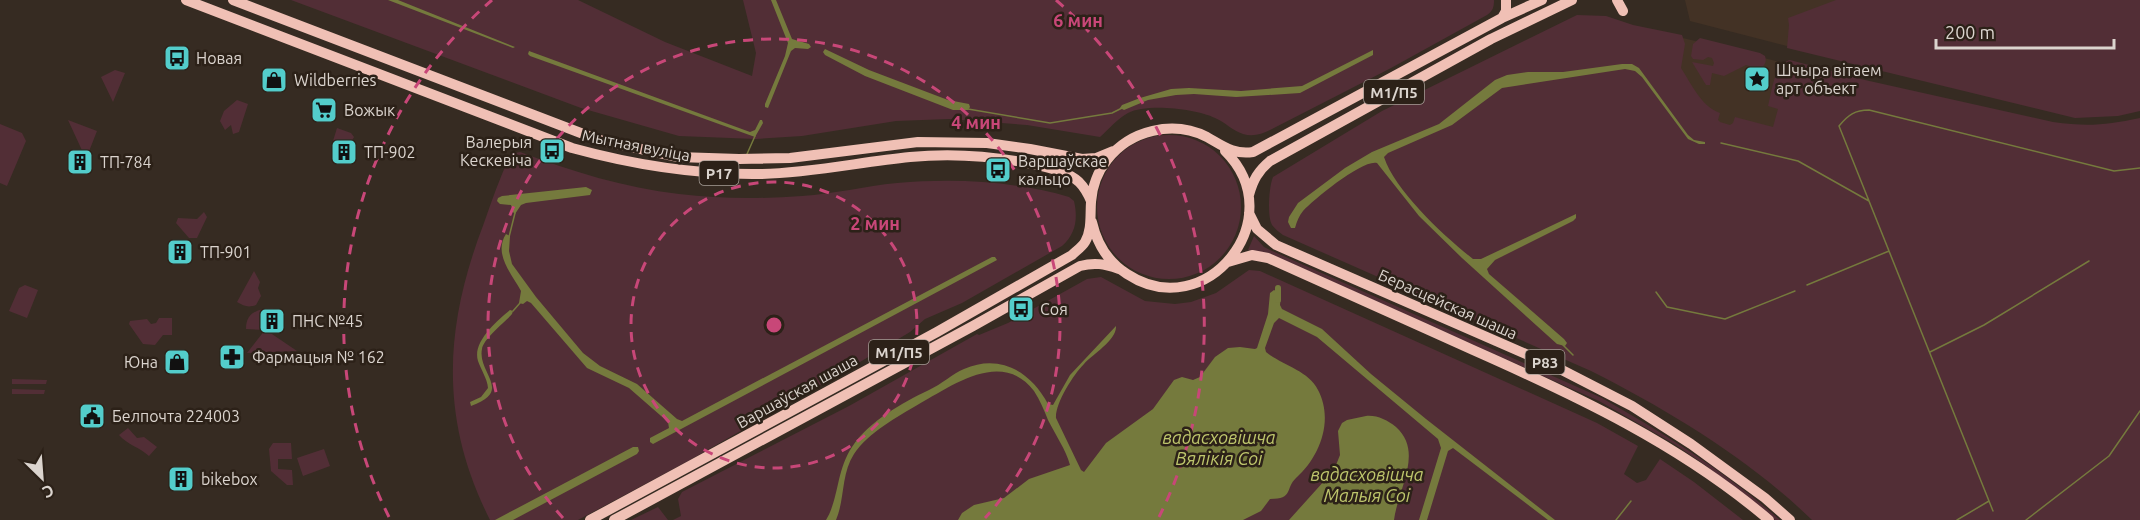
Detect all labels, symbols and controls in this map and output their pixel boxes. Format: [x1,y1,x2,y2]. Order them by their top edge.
text: 6 мин [1053,10,1103,30]
scale bar [1936,12,2114,50]
text: 200 m [1945,22,1995,42]
bus stop icon: Новая [162,43,192,73]
place label: Новая [196,49,242,67]
place label: Шчыра вiтаем арт объект [1776,61,1882,97]
place icon: Шчыра вiтаем арт объект [1742,64,1772,94]
shop icon: Wildberries [259,65,289,95]
place label: Wildberries [294,71,377,89]
road number: М1/П5 [1364,80,1424,104]
supermarket icon: Вожык [309,95,339,125]
place label: Вожык [344,101,395,119]
text: 4 мин [951,112,1001,132]
street label: Мытная вуліца [580,126,692,164]
place label: Валерыя Кескевіча [460,133,532,169]
bus stop icon: Валерыя Кескевіча [537,136,567,166]
building icon: ТП-902 [329,137,359,167]
place label: ТП-902 [364,143,416,161]
building icon: ТП-784 [65,147,95,177]
place label: Варшаўскае кальцо [1018,152,1107,188]
place label: ТП-784 [100,153,152,171]
bus stop icon: Варшаўскае кальцо [983,155,1013,185]
road number: Р17 [700,161,738,185]
text: 2 мин [850,213,900,233]
building icon: ТП-901 [165,237,195,267]
place label: ТП-901 [200,243,252,261]
street label: Берасцейская шаша [1376,265,1520,343]
bus stop icon: Соя [1006,294,1036,324]
place label: Соя [1040,300,1068,318]
building icon: ПНС №45 [257,306,287,336]
place label: ПНС №45 [292,312,363,330]
centre of rings [764,315,784,335]
road number: М1/П5 [869,340,929,364]
pharmacy icon: Фармацыя № 162 [217,342,247,372]
shop icon: Юна [162,347,192,377]
place label: Фармацыя № 162 [252,348,385,366]
street label: Варшаўская шаша [734,350,860,432]
road number: Р83 [1526,350,1564,374]
place label: Юна [124,353,158,371]
public building icon: Белпочта 224003 [77,401,107,431]
place label: Белпочта 224003 [112,407,240,425]
water label: вадасховішча Вялікія Соі [1162,427,1276,468]
north arrow [12,448,72,508]
building icon: bikebox [166,464,196,494]
water label: вадасховішча Малыя Соі [1310,464,1424,505]
place label: bikebox [201,470,258,488]
text: С [40,481,57,502]

